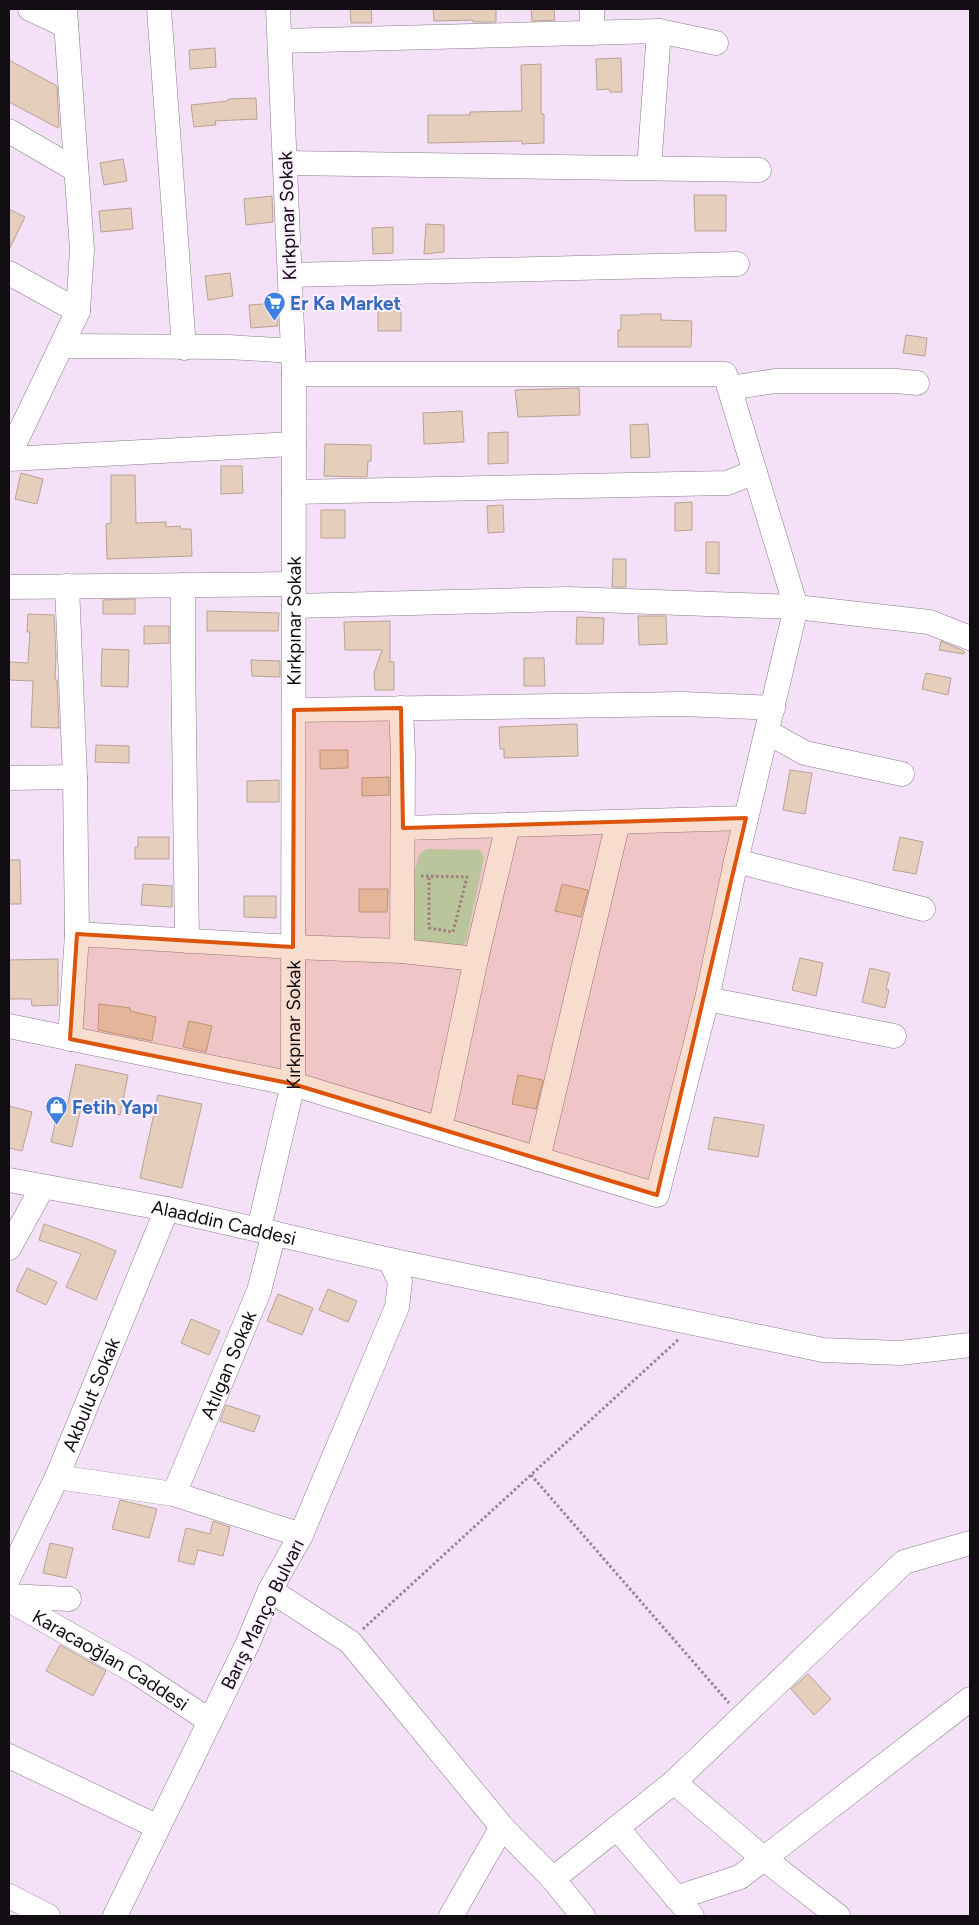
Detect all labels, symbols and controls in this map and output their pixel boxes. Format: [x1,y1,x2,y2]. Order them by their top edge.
street label: Kırkpınar Sokak [274,150,301,281]
supermarket icon: Er Ka Market [262,291,286,322]
place label: Er Ka Market [290,292,402,315]
street label: Kırkpınar Sokak [283,555,306,686]
street label: Kırkpınar Sokak [282,959,305,1090]
shop icon: Fetih Yapı [44,1095,68,1126]
place label: Fetih Yapı [72,1096,158,1119]
street label: Alaaddin Caddesi [150,1195,298,1250]
street label: Atılgan Sokak [196,1307,262,1423]
street label: Akbulut Sokak [58,1334,125,1455]
street label: Barış Manço Bulvarı [216,1535,309,1693]
street label: Karacaoğlan Caddesi [28,1605,193,1716]

